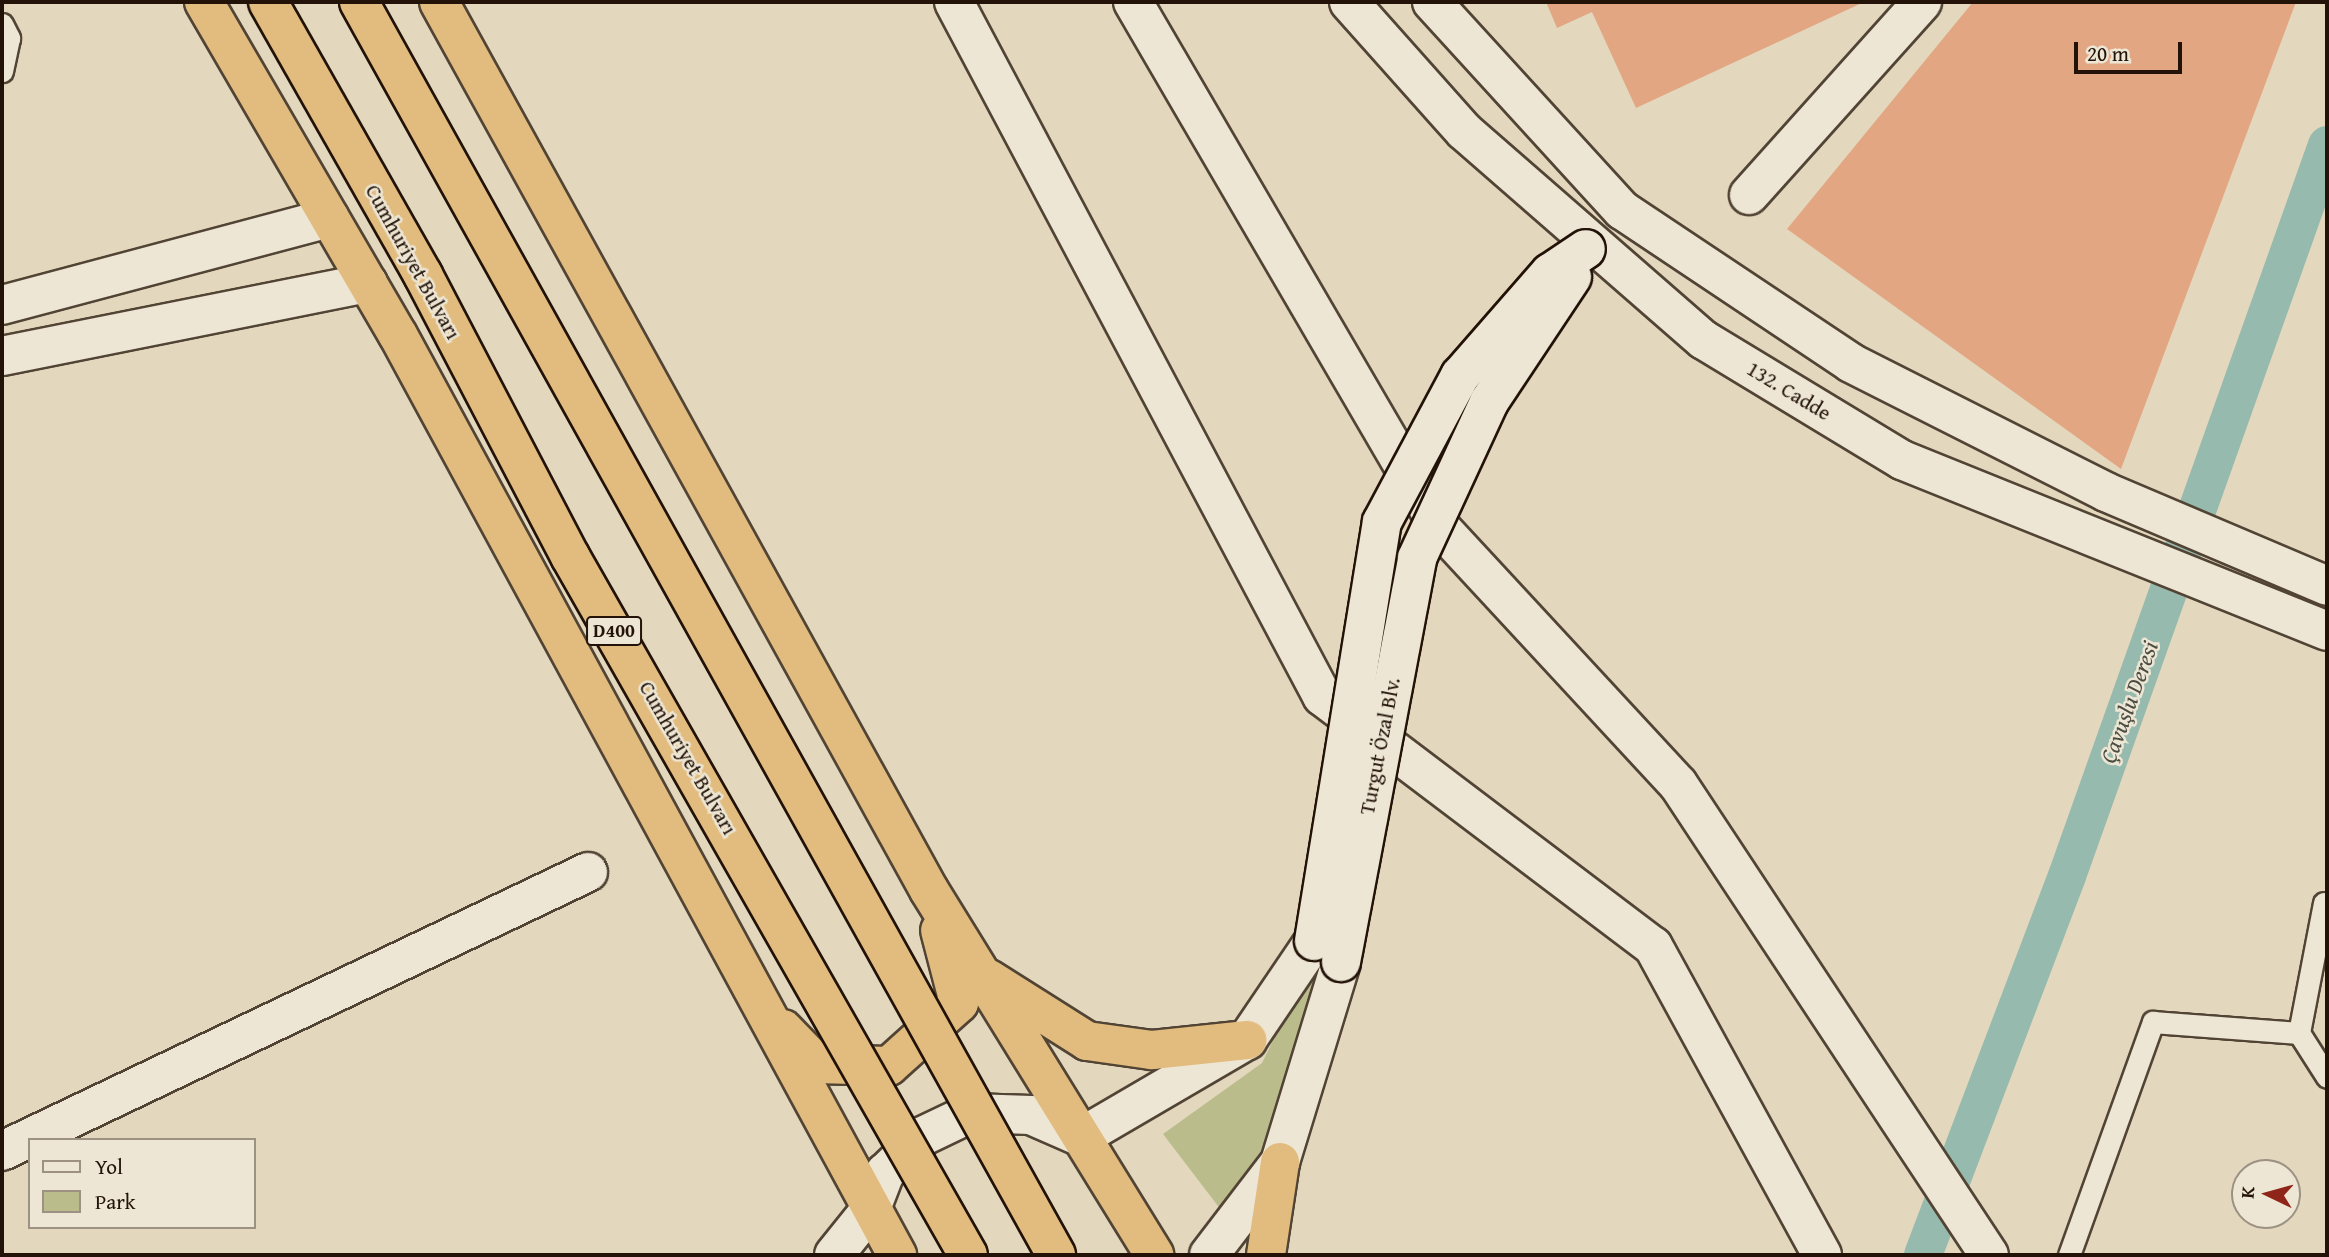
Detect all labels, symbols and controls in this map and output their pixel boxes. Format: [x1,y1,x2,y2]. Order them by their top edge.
scale bar [2077,28,2186,72]
text: 20 m [2087,38,2129,69]
street label: Cumhuriyet Bulvarı [360,180,466,344]
street label: 132. Cadde [1742,356,1836,426]
road number: D400 [586,616,642,646]
water label: Çavuşlu Deresi [2094,637,2164,767]
street label: Turgut Özal Blv. [1354,675,1406,817]
street label: Cumhuriyet Bulvarı [634,677,742,839]
legend [28,1138,256,1229]
text: Yol [95,1151,123,1182]
north arrow [2231,1159,2301,1229]
text: K [2233,1185,2262,1200]
text: Park [95,1186,136,1217]

